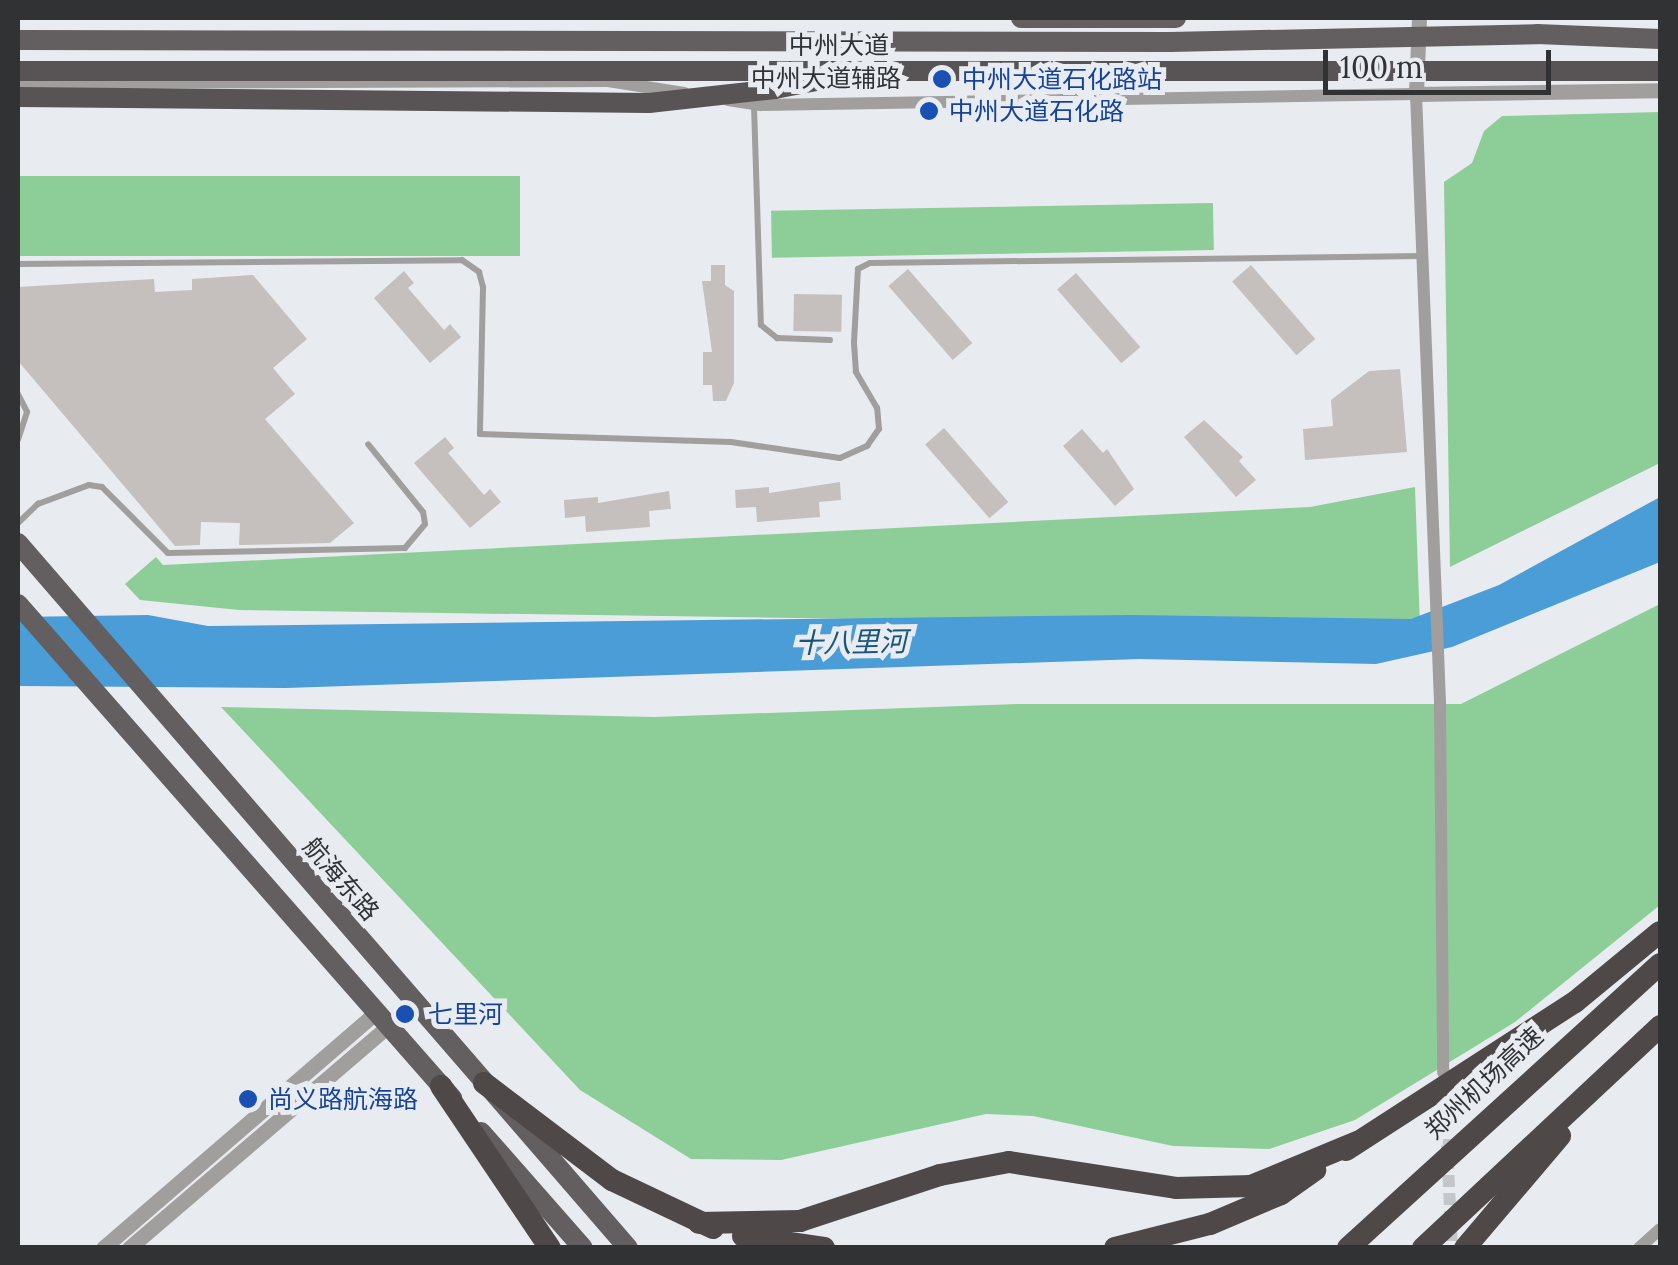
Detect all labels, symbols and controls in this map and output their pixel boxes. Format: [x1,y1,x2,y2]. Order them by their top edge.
street label: 中州大道 [789,30,889,60]
scale bar [1328,30,1556,92]
text: 100 m [1340,48,1423,86]
street label: 中州大道辅路 [751,63,901,93]
place label: 中州大道石化路站 [962,64,1162,94]
marker: 中州大道石化路站 [931,68,953,90]
place label: 中州大道石化路 [949,96,1124,126]
marker: 中州大道石化路 [918,100,940,122]
water label: 十八里河 [795,624,907,660]
street label: 航海东路 [297,831,385,927]
place label: 七里河 [428,999,503,1029]
marker: 七里河 [392,1001,418,1027]
street label: 郑州机场高速 [1419,1021,1549,1145]
place label: 尚义路航海路 [268,1084,418,1114]
marker: 尚义路航海路 [237,1088,259,1110]

